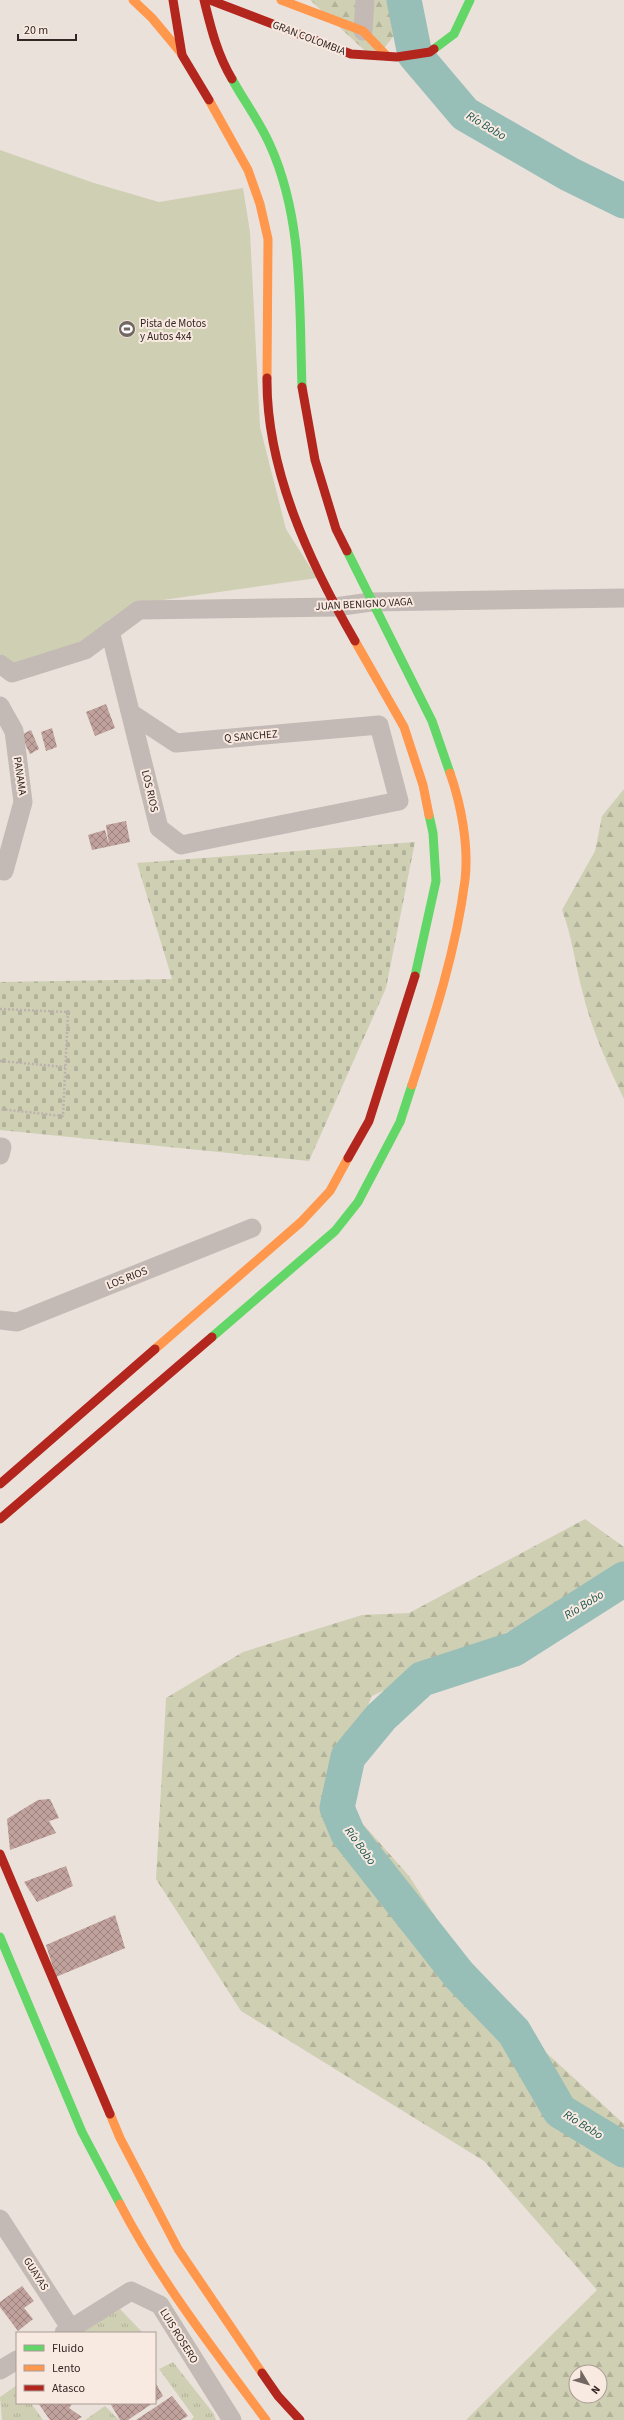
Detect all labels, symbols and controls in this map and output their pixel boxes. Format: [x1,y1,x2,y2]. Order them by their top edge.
scale bar [18,16,76,42]
street label: GRAN COLOMBIA [270,17,348,59]
text: 20 m [24,22,48,39]
water label: Río Bobo [463,107,509,145]
place label: Pista de Motos y Autos 4x4 [140,316,207,344]
sports icon: Pista de Motos y Autos 4x4 [117,319,137,339]
street label: JUAN BENIGNO VAGA [315,594,413,614]
street label: Q SANCHEZ [224,726,278,746]
street label: PANAMA [10,756,30,796]
street label: LOS RIOS [138,768,162,814]
street label: LOS RIOS [104,1263,150,1293]
water label: Río Bobo [561,1586,607,1624]
water label: Río Bobo [340,1823,380,1869]
water label: Río Bobo [560,2106,606,2144]
street label: GUAYAS [20,2255,52,2293]
street label: LUIS ROSERO [156,2306,202,2366]
legend [16,2332,156,2404]
text: Fluido [52,2340,84,2357]
text: Lento [52,2360,81,2377]
north arrow [568,2364,608,2404]
text: Atasco [52,2380,85,2397]
text: N [587,2382,604,2397]

